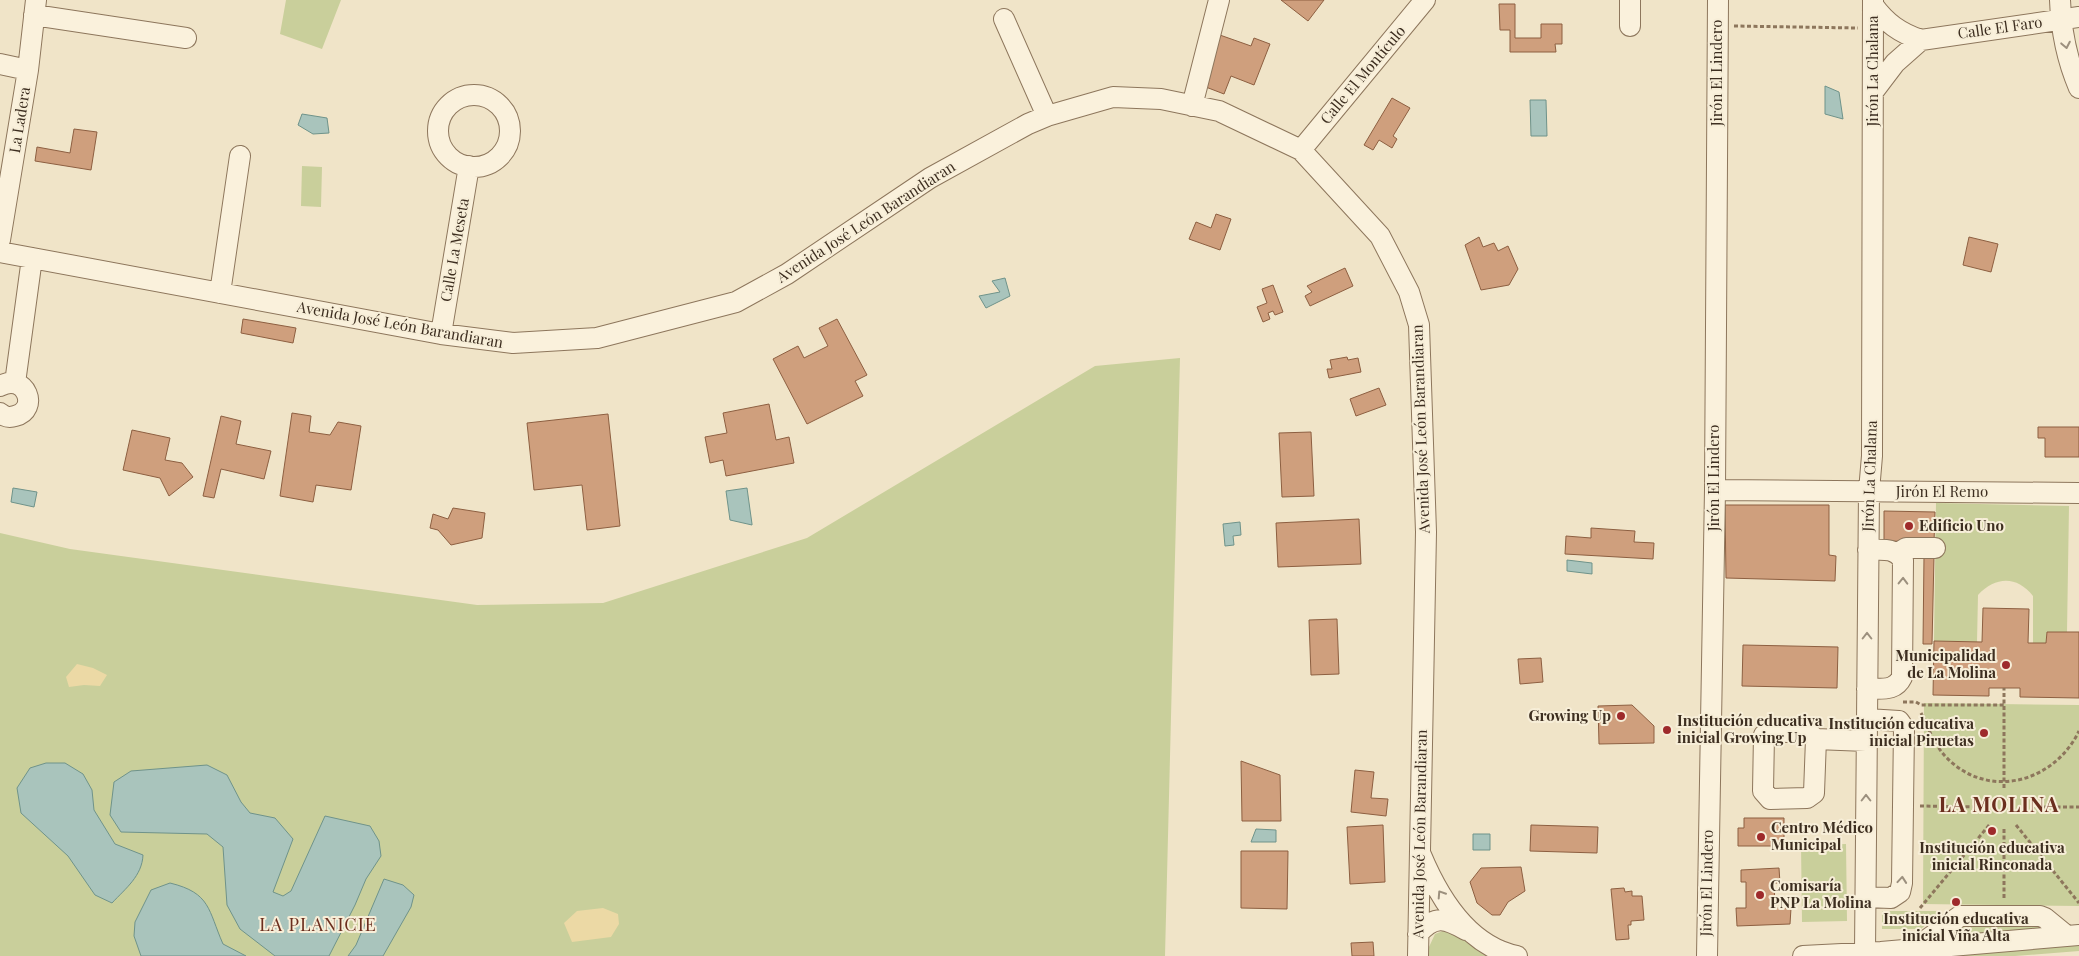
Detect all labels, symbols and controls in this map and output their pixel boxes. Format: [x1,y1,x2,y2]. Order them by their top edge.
street label: Calle El Faro [1956,11,2043,43]
street label: Jirón La Chalana [1862,15,1882,128]
street label: Jirón El Lindero [1706,20,1726,127]
street label: Calle El Montículo [1315,21,1409,128]
one-way arrow [2060,40,2071,49]
street label: La Ladera [4,85,34,154]
street label: Avenida José León Barandiaran [771,156,959,287]
street label: Calle La Meseta [435,196,473,303]
street label: Avenida José León Barandiaran [294,296,505,352]
street label: Avenida José León Barandiaran [1406,324,1434,535]
street label: Jirón La Chalana [1857,420,1881,533]
street label: Jirón El Lindero [1703,425,1723,532]
street label: Jirón El Remo [1895,481,1988,501]
place label: Edificio Uno [1919,515,2004,535]
marker: Edificio Uno [1903,520,1915,532]
one-way arrow [1898,577,1908,585]
one-way arrow [1862,632,1872,640]
place label: Municipalidad de La Molina [1895,645,1996,682]
marker: Municipalidad de La Molina [2000,659,2012,671]
place label: Growing Up [1528,705,1611,725]
marker: Growing Up [1615,710,1627,722]
place label: Institución educativa inicial Growing Up [1677,710,1823,747]
place label: Institución educativa inicial Piruetas [1828,713,1974,750]
marker: Institución educativa inicial Growing Up [1661,724,1673,736]
marker: Institución educativa inicial Piruetas [1978,727,1990,739]
street label: Avenida José León Barandiaran [1407,729,1431,940]
district label: LA MOLINA [1939,790,2059,817]
one-way arrow [1861,794,1871,802]
place label: Centro Médico Municipal [1771,817,1873,854]
marker: Institución educativa inicial Rinconada [1986,825,1998,837]
street label: Jirón El Lindero [1695,829,1717,938]
marker: Centro Médico Municipal [1755,831,1767,843]
place label: Institución educativa inicial Rinconada [1919,837,2065,874]
place label: Comisaría PNP La Molina [1770,875,1872,912]
one-way arrow [1896,876,1907,884]
marker: Comisaría PNP La Molina [1754,889,1766,901]
one-way arrow [1438,890,1447,900]
marker: Institución educativa inicial Viña Alta [1950,896,1962,908]
place label: Institución educativa inicial Viña Alta [1883,908,2029,945]
district label: LA PLANICIE [259,912,377,936]

